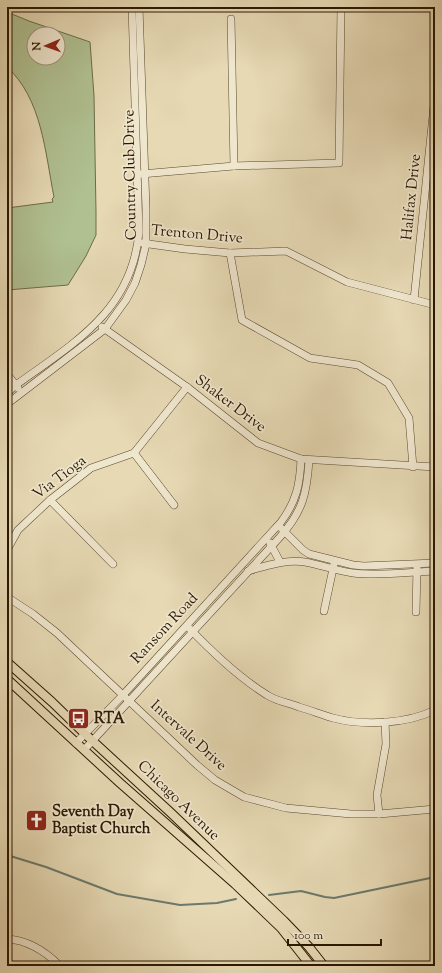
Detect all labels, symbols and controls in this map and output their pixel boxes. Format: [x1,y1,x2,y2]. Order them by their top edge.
north arrow [26,26,66,66]
text: N [29,41,45,52]
street label: Country Club Drive [119,109,143,241]
street label: Halifax Drive [397,153,427,241]
street label: Trenton Drive [150,221,244,249]
street label: Shaker Drive [190,370,270,438]
street label: Via Tioga [29,451,91,505]
street label: Ransom Road [127,589,204,669]
street label: Intervale Drive [145,696,231,776]
bus stop icon: RTA [65,706,91,732]
place label: RTA [94,709,126,730]
street label: Chicago Avenue [132,756,224,846]
place label: Seventh Day Baptist Church [52,802,151,840]
church icon: Seventh Day Baptist Church [23,808,49,834]
scale bar [288,921,381,947]
text: 100 m [294,927,323,945]

